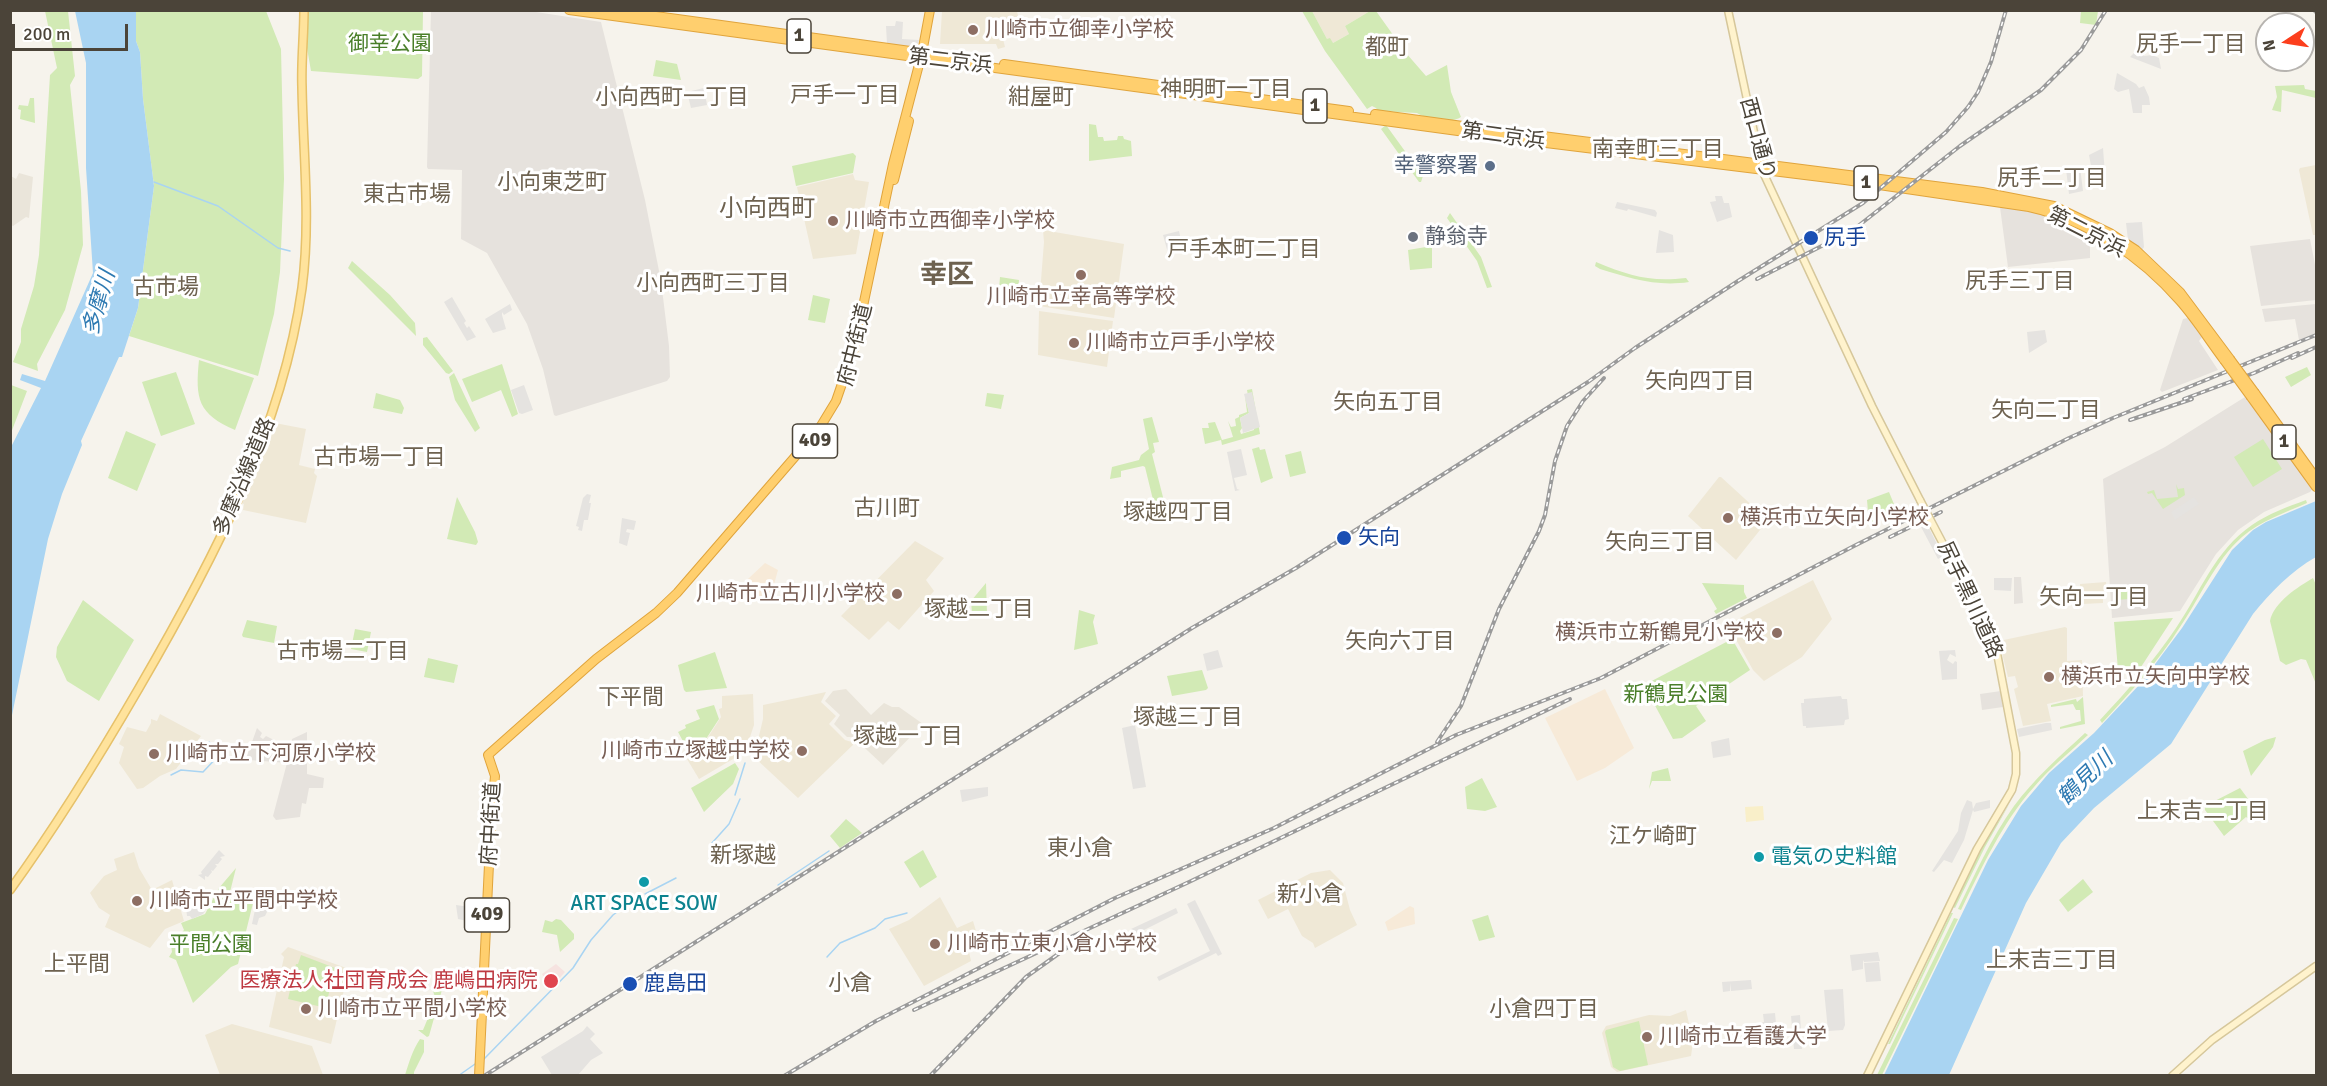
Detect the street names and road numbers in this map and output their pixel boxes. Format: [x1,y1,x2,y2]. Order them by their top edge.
road number: 1 [787,19,811,53]
street label: 第二京浜 [907,44,993,80]
road number: 1 [1303,89,1327,123]
street label: 西口通り [1734,95,1780,183]
street label: 第二京浜 [1460,119,1546,155]
road number: 1 [1854,166,1878,200]
street label: 第二京浜 [2043,203,2129,263]
street label: 府中街道 [834,301,878,389]
street label: 多摩沿線道路 [209,414,281,540]
road number: 409 [792,424,838,458]
road number: 1 [2272,425,2296,459]
street label: 尻手黒川道路 [1931,538,2007,662]
street label: 府中街道 [477,781,507,867]
road number: 409 [464,898,510,932]

